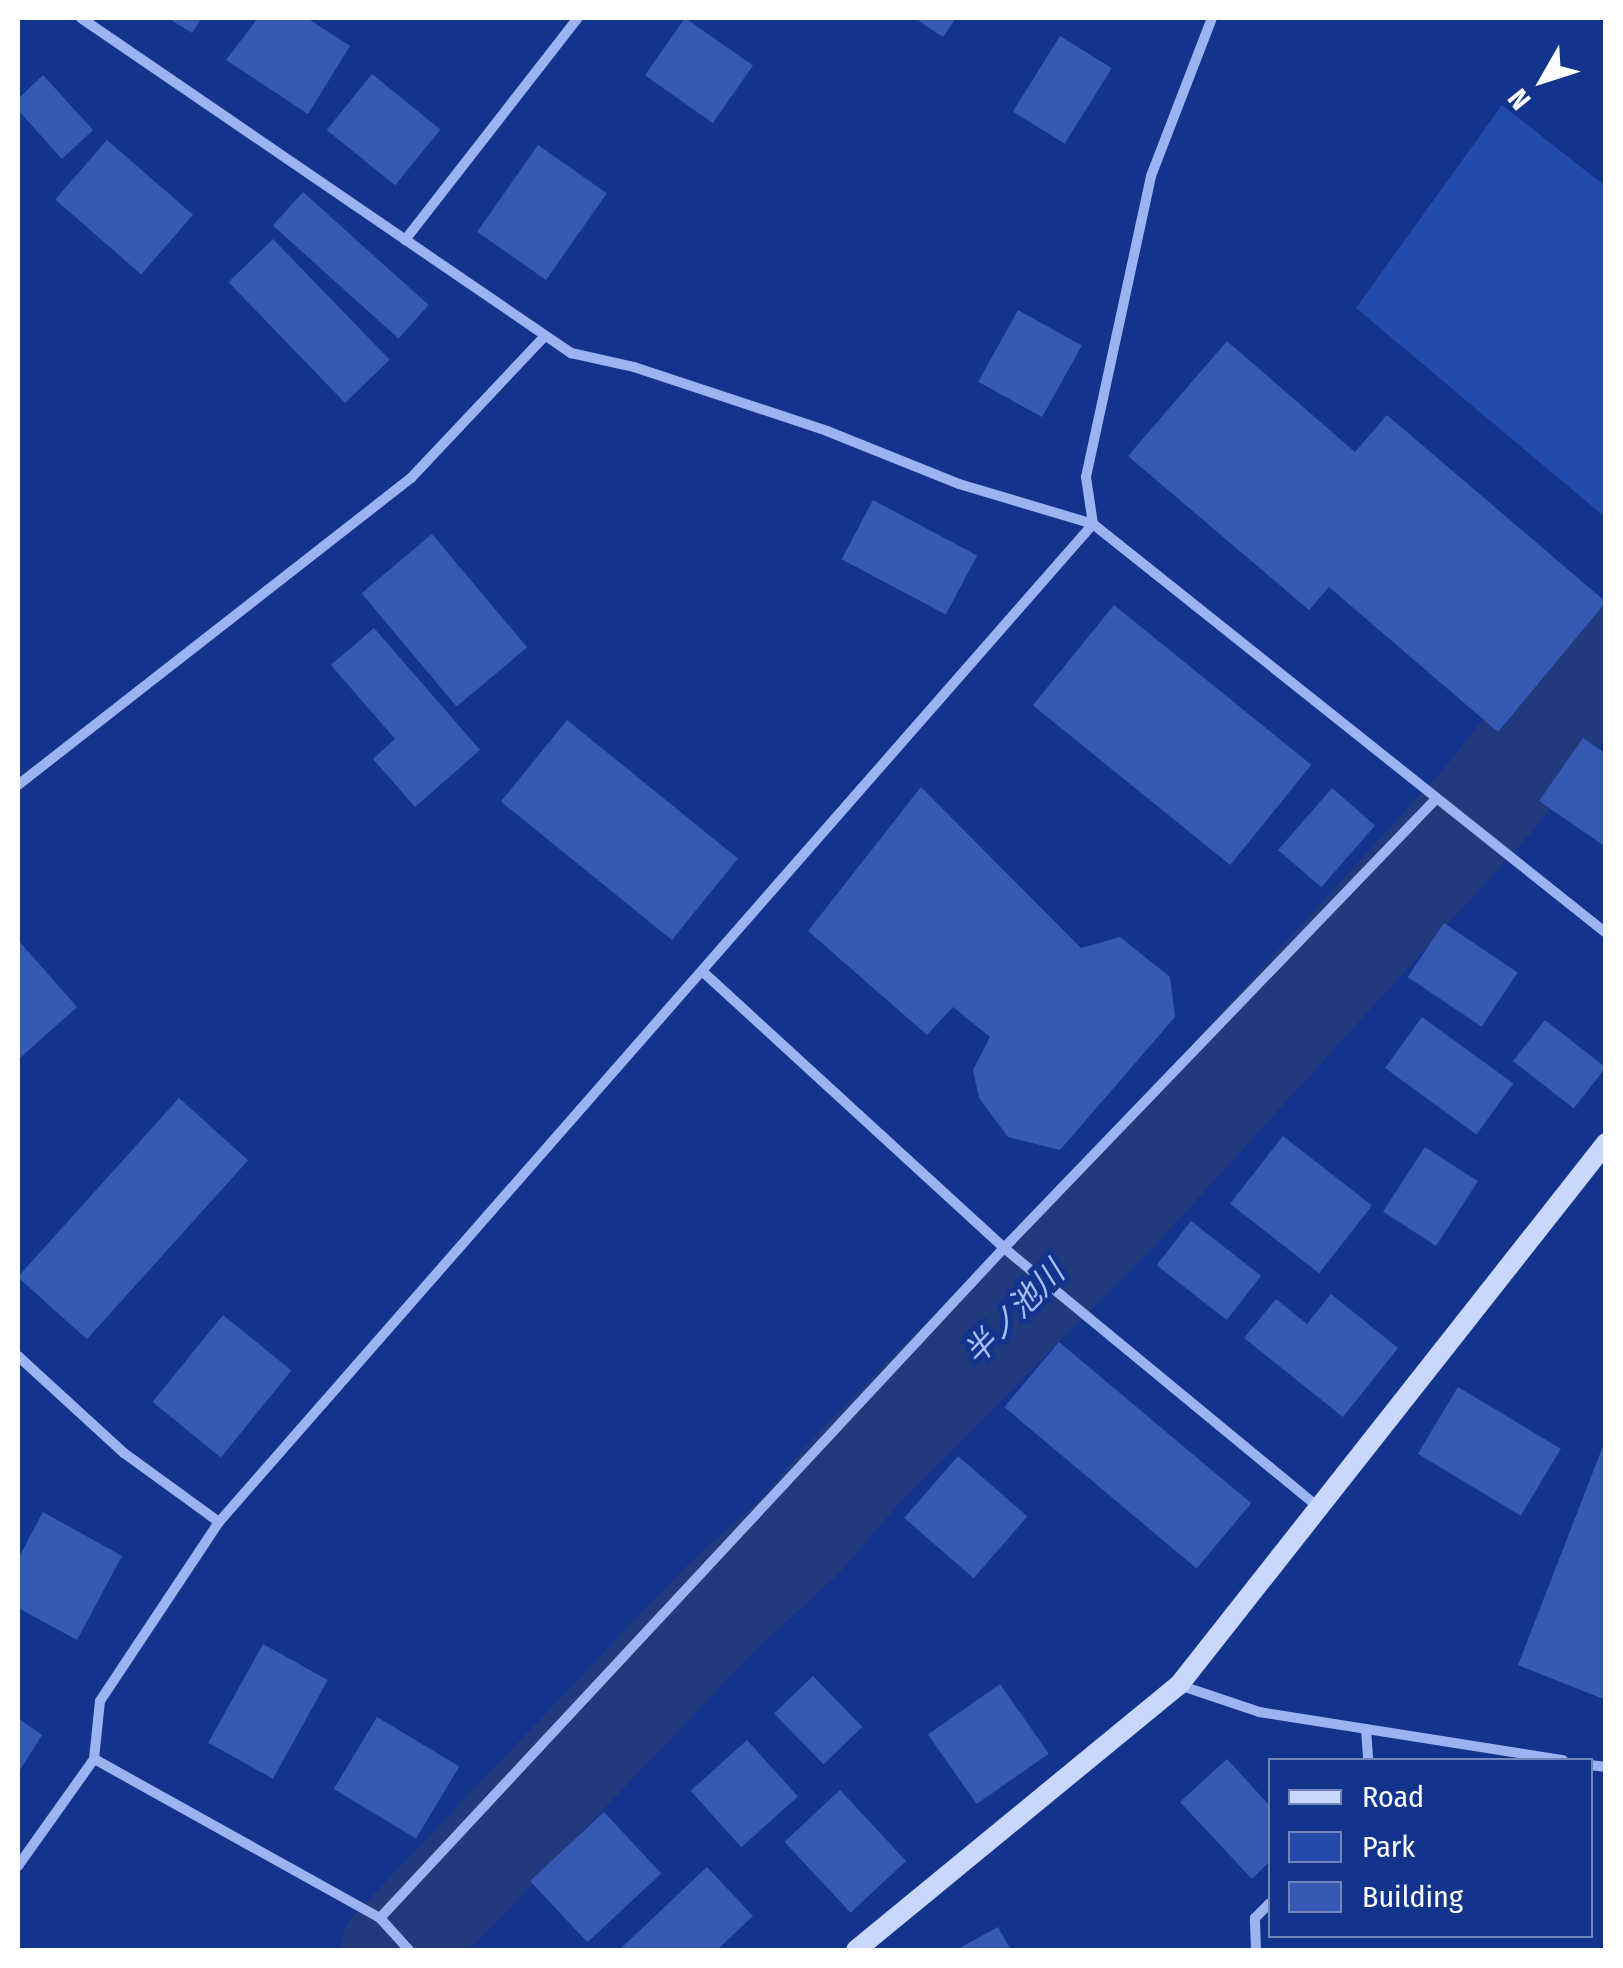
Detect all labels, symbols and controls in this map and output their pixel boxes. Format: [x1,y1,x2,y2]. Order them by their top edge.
north arrow [1493,30,1593,130]
text: N [1501,82,1537,116]
water label: 半ノ池川 [956,1254,1072,1372]
legend [1268,1758,1593,1938]
text: Road [1362,1779,1424,1815]
text: Park [1362,1829,1415,1865]
text: Building [1362,1879,1463,1915]

